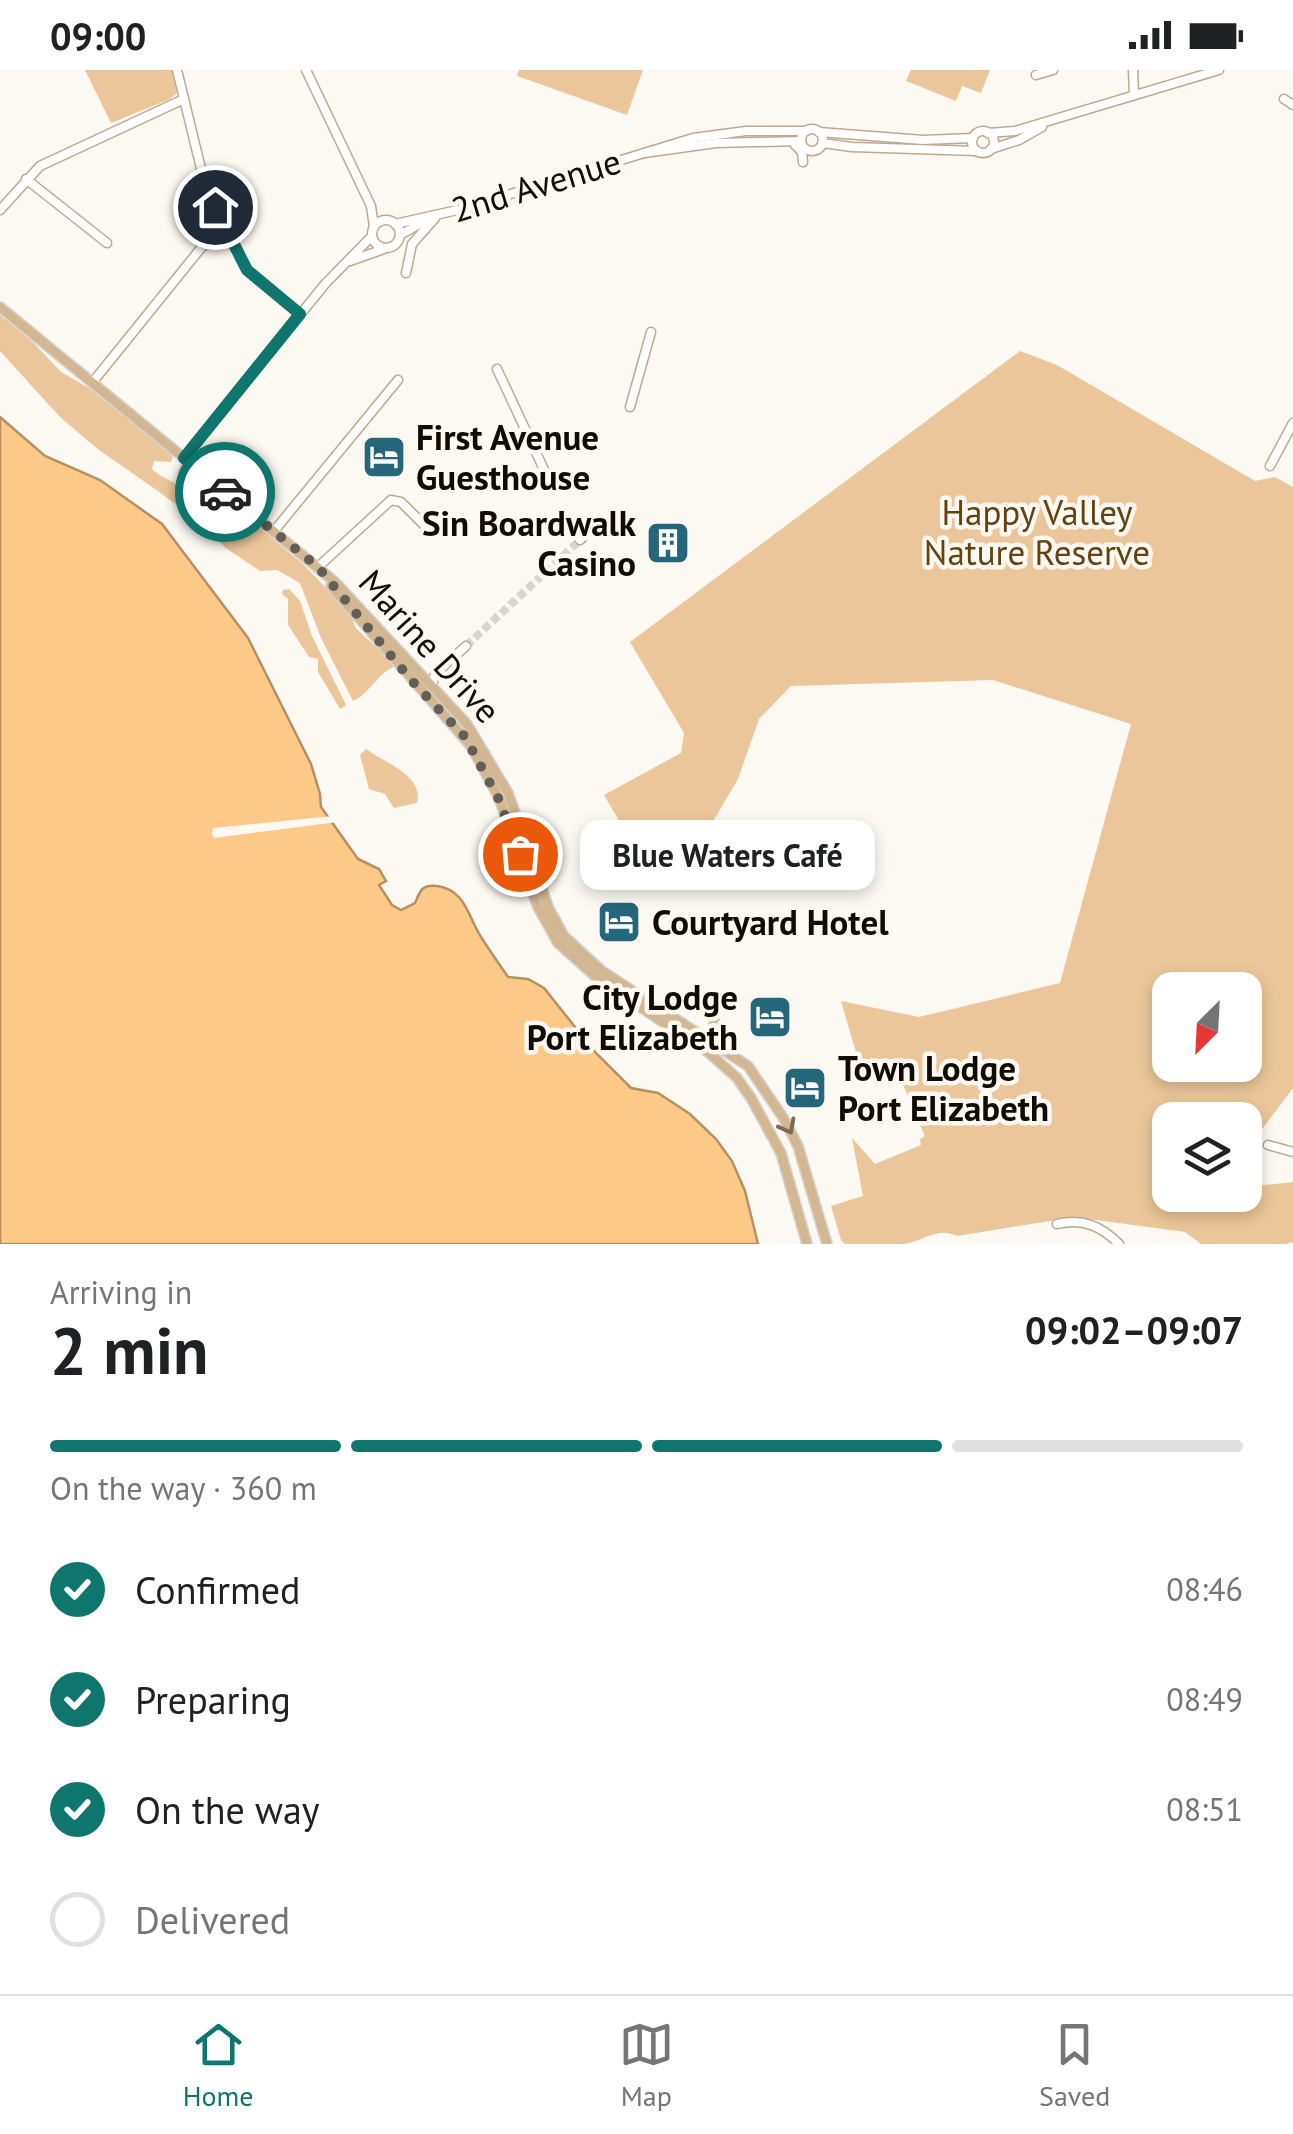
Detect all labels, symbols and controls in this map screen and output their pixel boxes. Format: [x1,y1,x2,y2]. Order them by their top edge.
text: 09:00 [50,11,146,60]
street label: 2nd Avenue [446,137,626,233]
pin [173,165,258,250]
icon: home [188,180,243,235]
place label: First Avenue Guesthouse [416,414,599,500]
hotel icon: First Avenue Guesthouse [361,434,407,480]
courier [175,442,275,542]
icon: car [198,465,253,520]
park label: Happy Valley Nature Reserve [924,489,1150,575]
place label: Sin Boardwalk Casino [422,500,637,586]
building icon: Sin Boardwalk Casino [645,520,691,566]
street label: Marine Drive [349,560,511,732]
pin [478,812,563,897]
callout: Blue Waters Café [580,819,875,889]
icon: bag [493,827,548,882]
text: Blue Waters Café [612,834,843,876]
hotel icon: Courtyard Hotel [596,899,642,945]
place label: Courtyard Hotel [652,899,889,945]
north arrow [1152,972,1262,1082]
map controls [1152,972,1262,1212]
place label: City Lodge Port Elizabeth [527,974,738,1060]
hotel icon: City Lodge Port Elizabeth [747,994,793,1040]
place label: Town Lodge Port Elizabeth [838,1045,1049,1131]
hotel icon: Town Lodge Port Elizabeth [782,1065,828,1111]
button: layers [1152,1102,1262,1212]
one-way arrow [776,1117,795,1135]
text: Arriving in [50,1271,192,1313]
text: 09:02–09:07 [1025,1305,1243,1354]
text: 2 min [50,1308,209,1392]
text: On the way · 360 m [50,1467,317,1509]
icon: check [50,1562,105,1617]
text: Confirmed [135,1565,301,1614]
text: 08:46 [1166,1568,1243,1610]
icon: check [50,1672,105,1727]
text: Preparing [135,1675,291,1724]
text: 08:49 [1166,1678,1243,1720]
icon: check [50,1782,105,1837]
text: On the way [135,1785,320,1834]
text: 08:51 [1166,1788,1243,1830]
text: Delivered [135,1895,290,1944]
tab: Home [183,2017,253,2114]
tab: Map [619,2017,674,2114]
tab: Saved [1039,2017,1110,2114]

